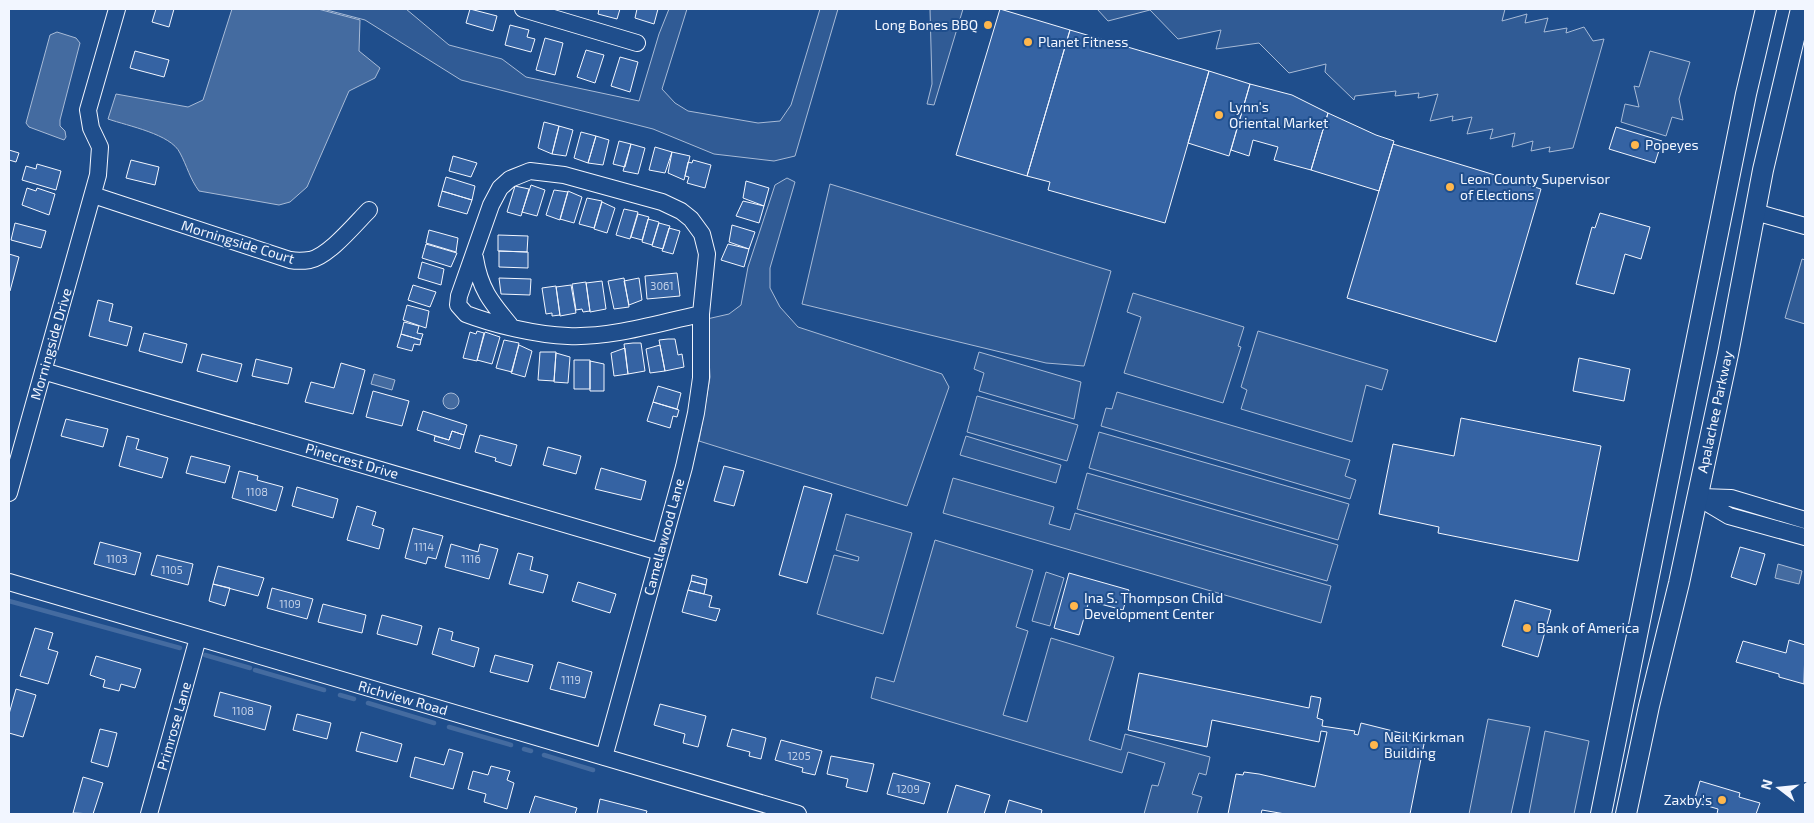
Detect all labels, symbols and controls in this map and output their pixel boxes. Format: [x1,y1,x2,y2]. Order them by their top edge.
place label: Long Bones BBQ [875,16,978,33]
marker: Long Bones BBQ [982,19,994,31]
place label: Planet Fitness [1038,33,1128,50]
marker: Planet Fitness [1022,36,1034,48]
place label: Lynn's Oriental Market [1229,98,1328,131]
marker: Lynn's Oriental Market [1213,109,1225,121]
place label: Popeyes [1645,136,1699,153]
marker: Popeyes [1629,139,1641,151]
place label: Leon County Supervisor of Elections [1460,170,1611,203]
marker: Leon County Supervisor of Elections [1444,181,1456,193]
street label: Morningside Court [179,216,297,267]
house number: 3061 [650,279,674,292]
street label: Morningside Drive [26,286,75,402]
street label: Apalachee Parkway [1693,349,1736,475]
street label: Pinecrest Drive [304,439,401,482]
street label: Camellawood Lane [640,476,687,597]
house number: 1108 [246,485,268,498]
house number: 1114 [414,540,434,553]
house number: 1103 [106,552,128,565]
house number: 1116 [461,552,481,565]
house number: 1105 [161,563,183,576]
place label: Ina S. Thompson Child Development Center [1084,589,1223,622]
house number: 1109 [279,597,301,610]
marker: Ina S. Thompson Child Development Center [1068,600,1080,612]
place label: Bank of America [1537,619,1640,636]
marker: Bank of America [1521,622,1533,634]
house number: 1119 [561,673,581,686]
street label: Richview Road [357,677,450,718]
street label: Primrose Lane [153,680,194,772]
house number: 1108 [232,704,254,717]
place label: Neil Kirkman Building [1384,728,1464,761]
marker: Neil Kirkman Building [1368,739,1380,751]
house number: 1205 [787,749,811,762]
north arrow [1754,763,1804,813]
text: N [1756,777,1776,791]
house number: 1209 [896,782,920,795]
place label: Zaxby's [1664,791,1712,808]
marker: Zaxby's [1716,794,1728,806]

